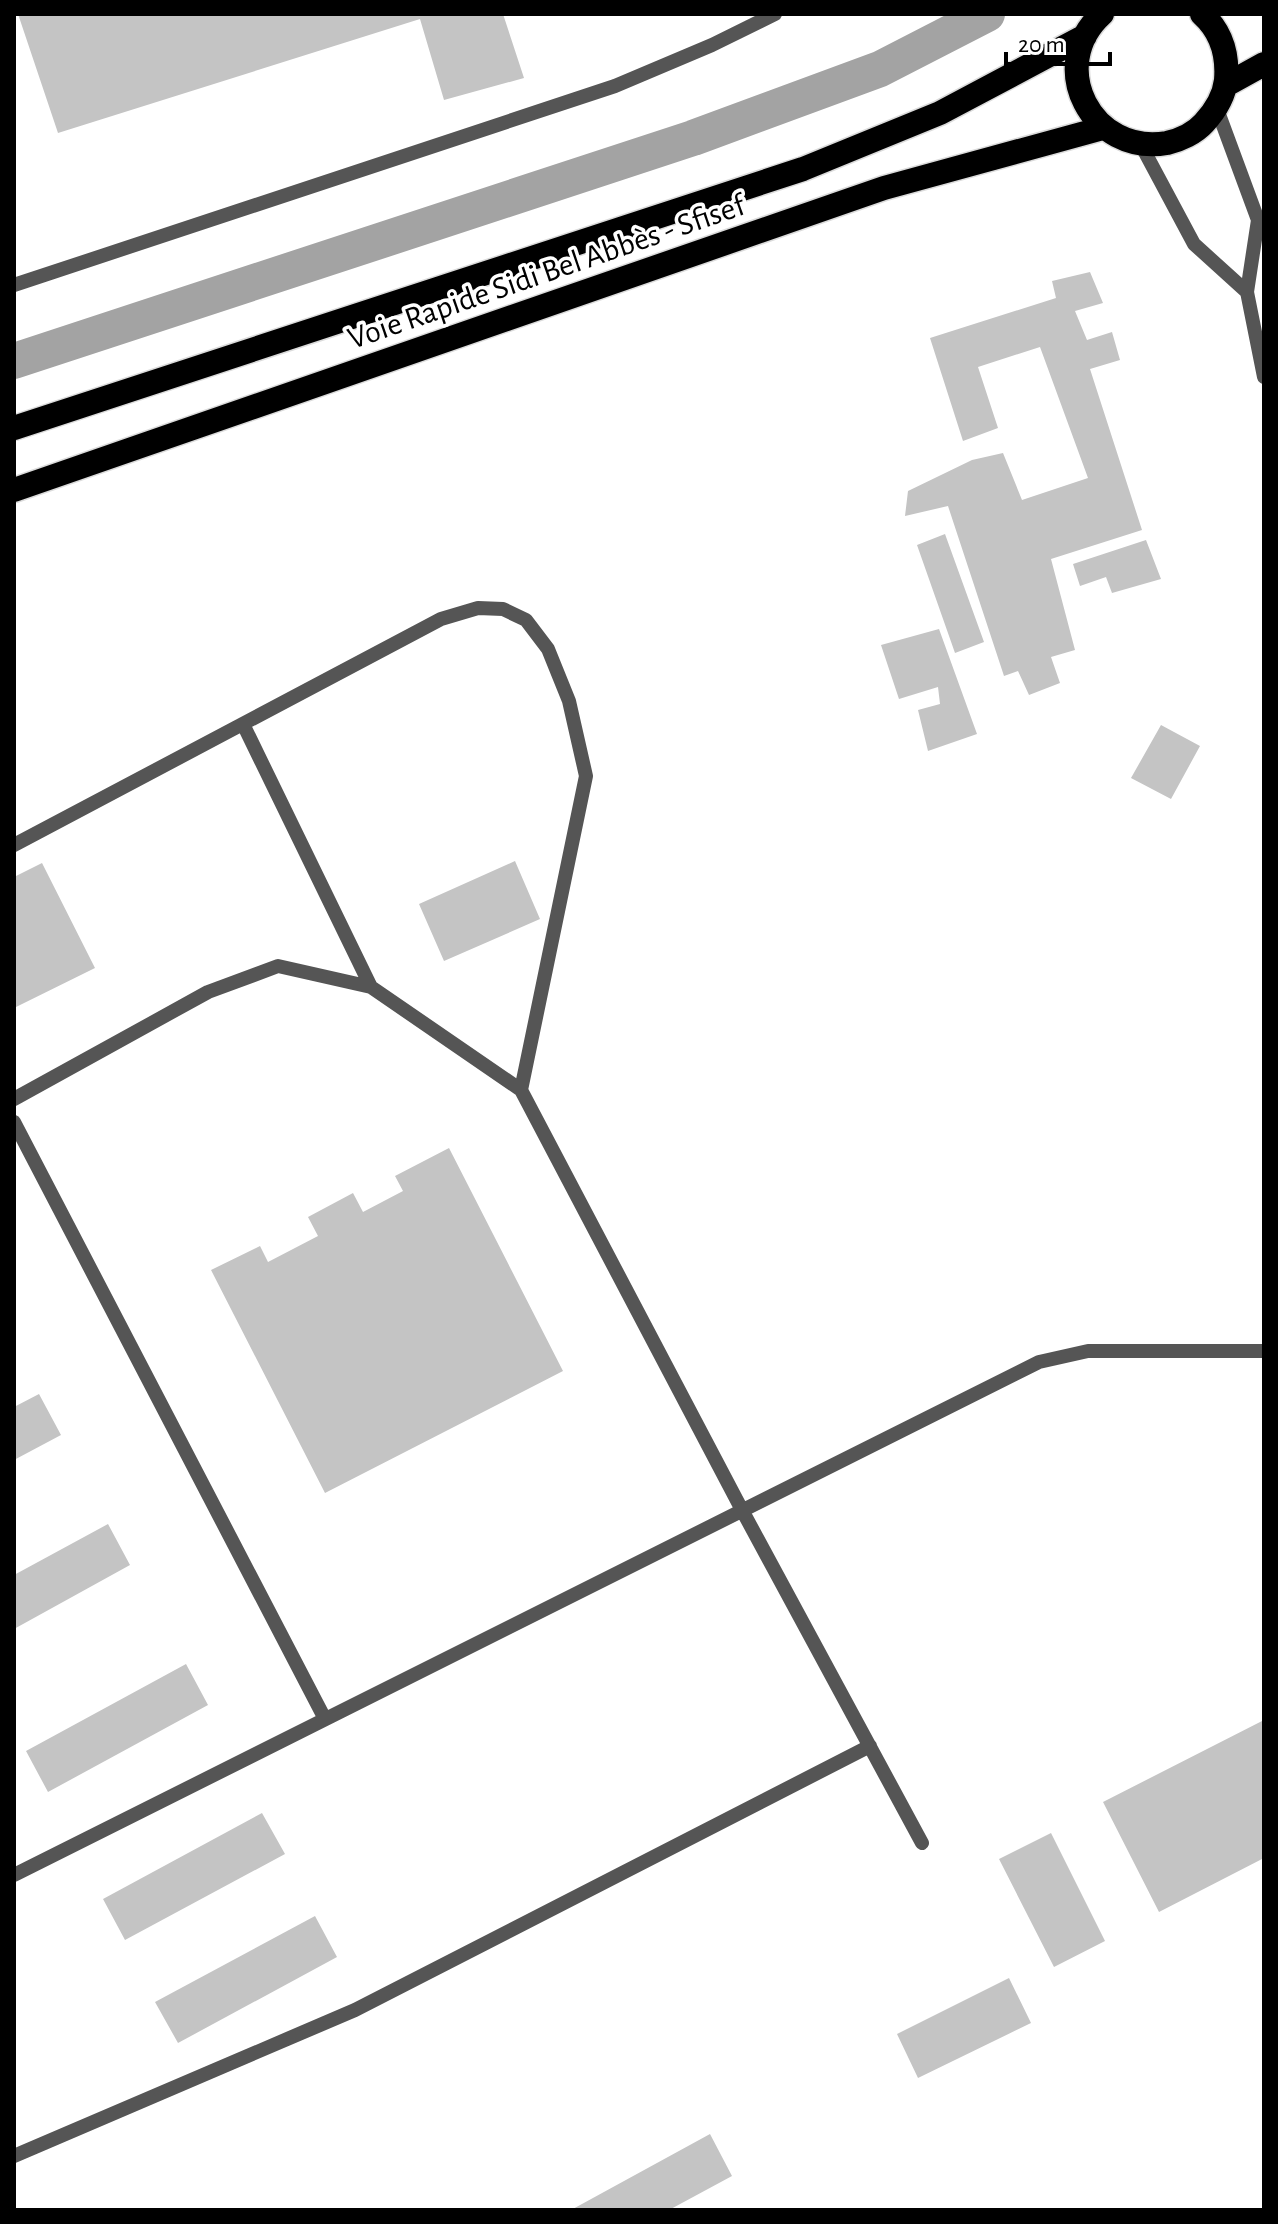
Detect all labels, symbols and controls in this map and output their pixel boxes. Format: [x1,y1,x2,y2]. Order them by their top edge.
scale bar [1006,16,1110,66]
text: 20 m [1018,33,1065,57]
street label: Voie Rapide Sidi Bel Abbès - Sfisef [344,188,751,355]

